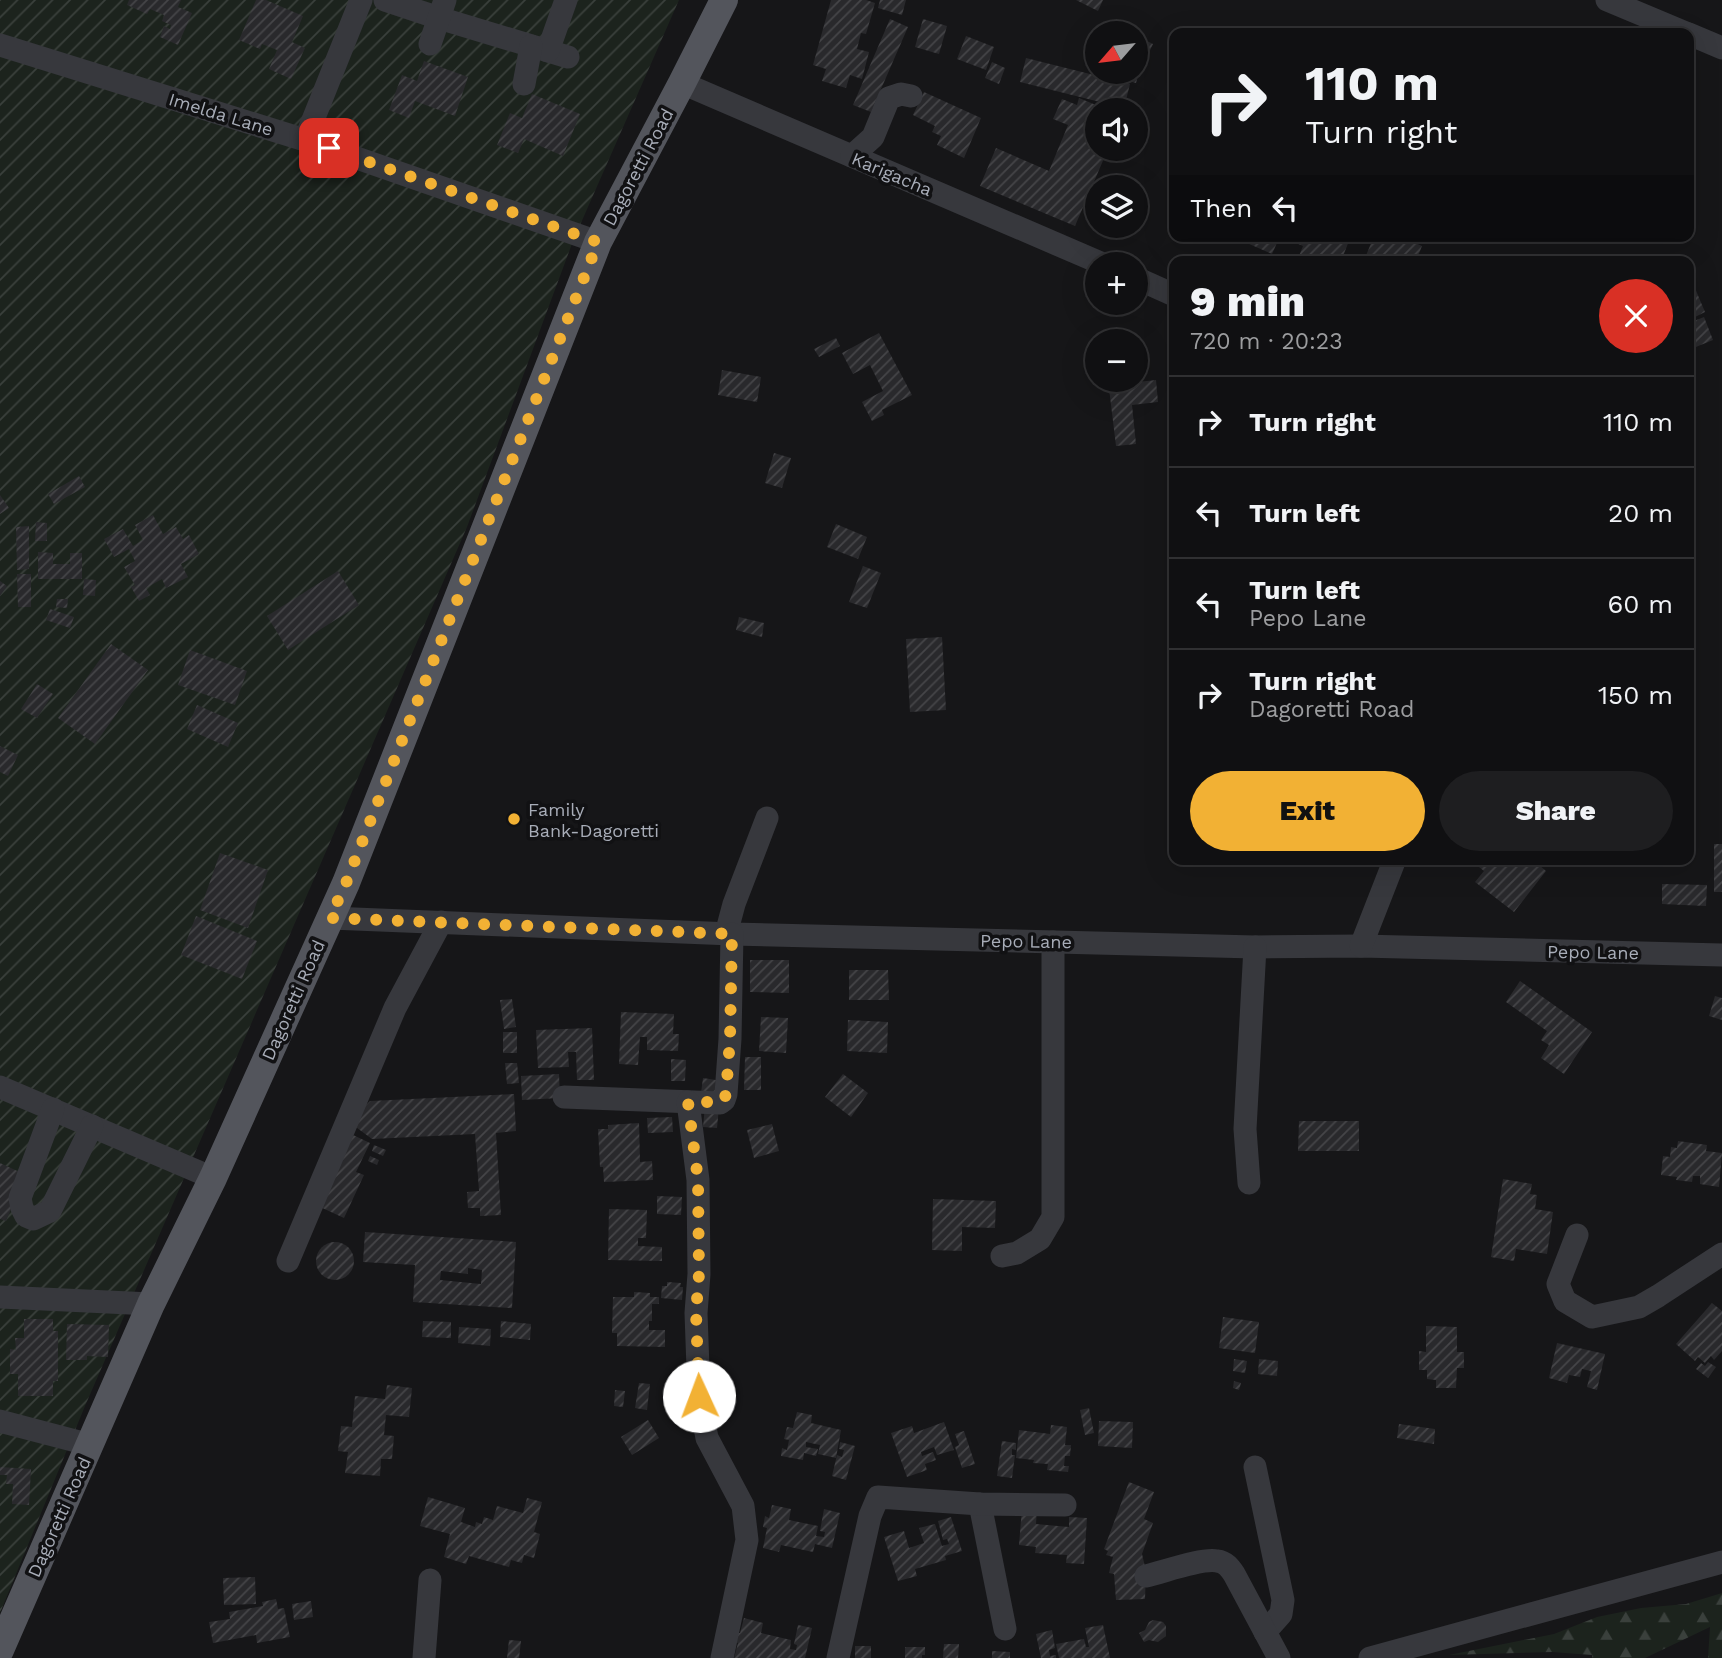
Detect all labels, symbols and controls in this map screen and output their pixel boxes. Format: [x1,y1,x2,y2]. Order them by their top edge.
north arrow [1085,21,1148,84]
map controls [1085,21,1148,392]
text: 110 m [1305,54,1439,112]
icon: right [1190,56,1281,147]
street label: Imelda Lane [166,88,276,140]
button: sound [1085,98,1148,161]
street label: Dagoretti Road [598,105,678,229]
text: Turn right [1305,113,1457,151]
pin [299,118,359,178]
icon: arrive [310,129,348,167]
street label: Karigacha [849,148,935,200]
button: layers [1085,175,1148,238]
icon: left [1266,189,1304,227]
text: Then [1190,193,1252,223]
button: + [1085,252,1148,315]
text: 9 min [1190,277,1305,326]
button: close [1599,279,1673,353]
text: 720 m · 20:23 [1190,328,1343,355]
button: − [1085,329,1148,392]
icon: right [1190,403,1228,441]
text: Turn right [1249,407,1376,437]
text: 110 m [1603,407,1673,437]
icon: left [1190,494,1228,532]
text: Turn left [1249,498,1360,528]
text: 20 m [1608,498,1673,528]
text: Turn left [1249,575,1360,605]
icon: left [1190,585,1228,623]
text: 60 m [1607,589,1673,619]
text: Pepo Lane [1249,605,1366,632]
text: Turn right [1249,666,1376,696]
icon: right [1190,676,1228,714]
text: 150 m [1598,680,1673,710]
text: Dagoretti Road [1249,696,1415,723]
button: Exit [1190,771,1425,851]
button: Share [1439,771,1673,851]
place label: Family Bank-Dagoretti [528,799,659,841]
marker: Family Bank-Dagoretti [506,811,522,827]
street label: Pepo Lane [980,930,1072,952]
street label: Dagoretti Road [257,937,329,1063]
street label: Pepo Lane [1547,941,1639,963]
position arrow [662,1359,736,1433]
street label: Dagoretti Road [23,1454,95,1580]

